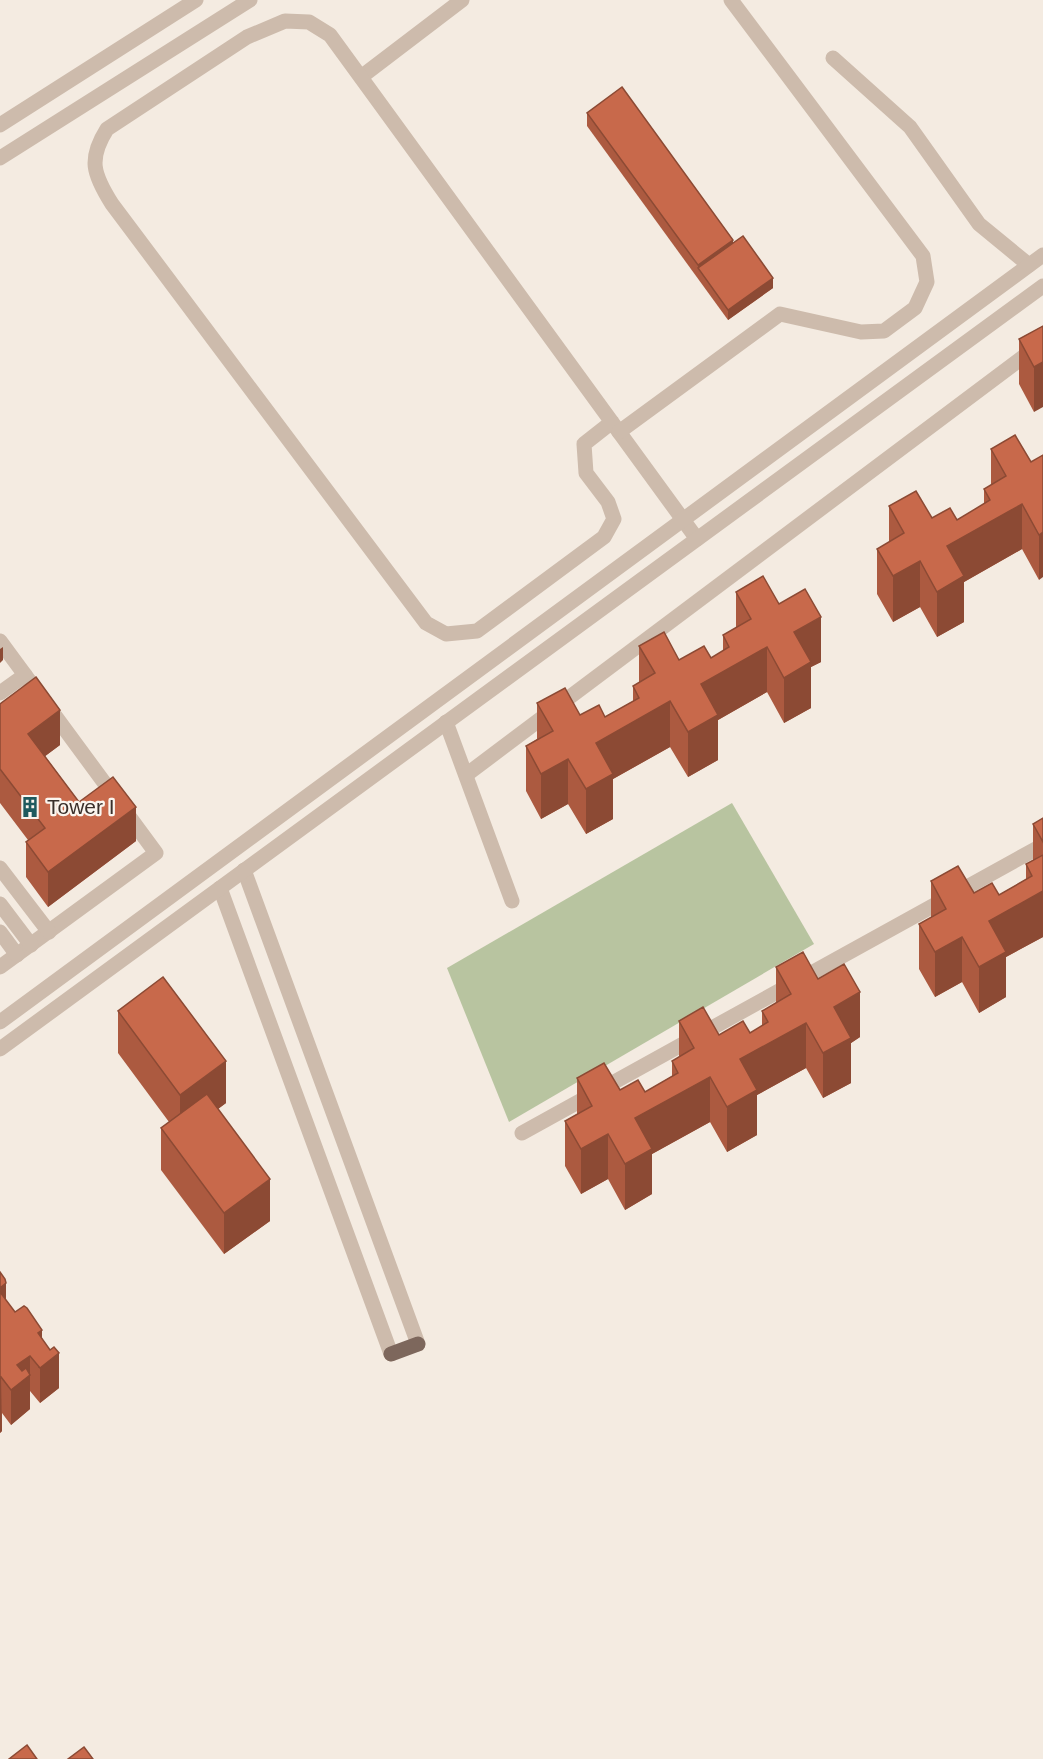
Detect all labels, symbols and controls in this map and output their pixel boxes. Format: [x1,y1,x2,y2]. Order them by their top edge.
building icon: Tower I [18,795,42,819]
place label: Tower I [47,795,115,818]

